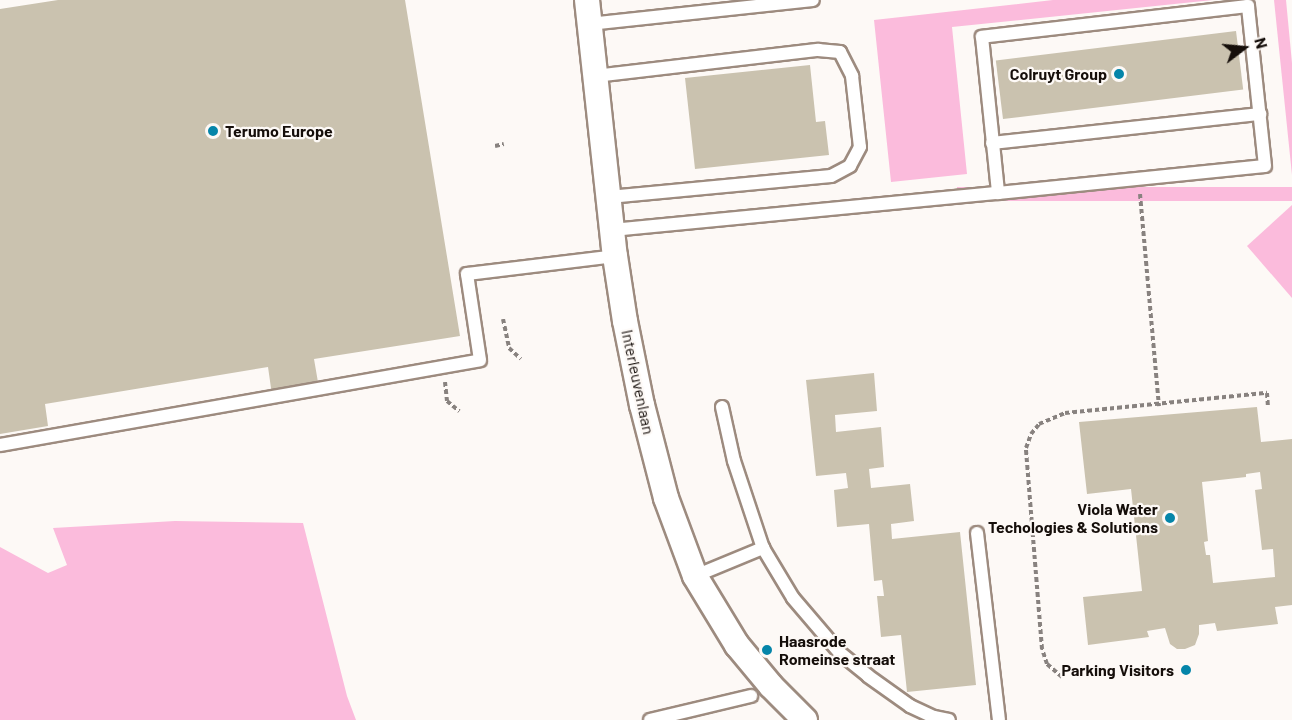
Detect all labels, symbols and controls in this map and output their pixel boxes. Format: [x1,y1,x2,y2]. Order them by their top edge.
north arrow [1214,18,1274,78]
text: N [1251,35,1272,51]
place label: Colruyt Group [1010,64,1107,84]
marker: Colruyt Group [1112,67,1126,81]
place label: Terumo Europe [225,121,333,141]
marker: Terumo Europe [206,124,220,138]
street label: Interleuvenlaan [618,328,658,436]
place label: Viola Water Techologies & Solutions [988,499,1158,537]
marker: Viola Water Techologies & Solutions [1163,511,1177,525]
place label: Haasrode Romeinse straat [779,631,895,669]
marker: Haasrode Romeinse straat [760,643,774,657]
place label: Parking Visitors [1061,660,1174,680]
marker: Parking Visitors [1179,663,1193,677]

